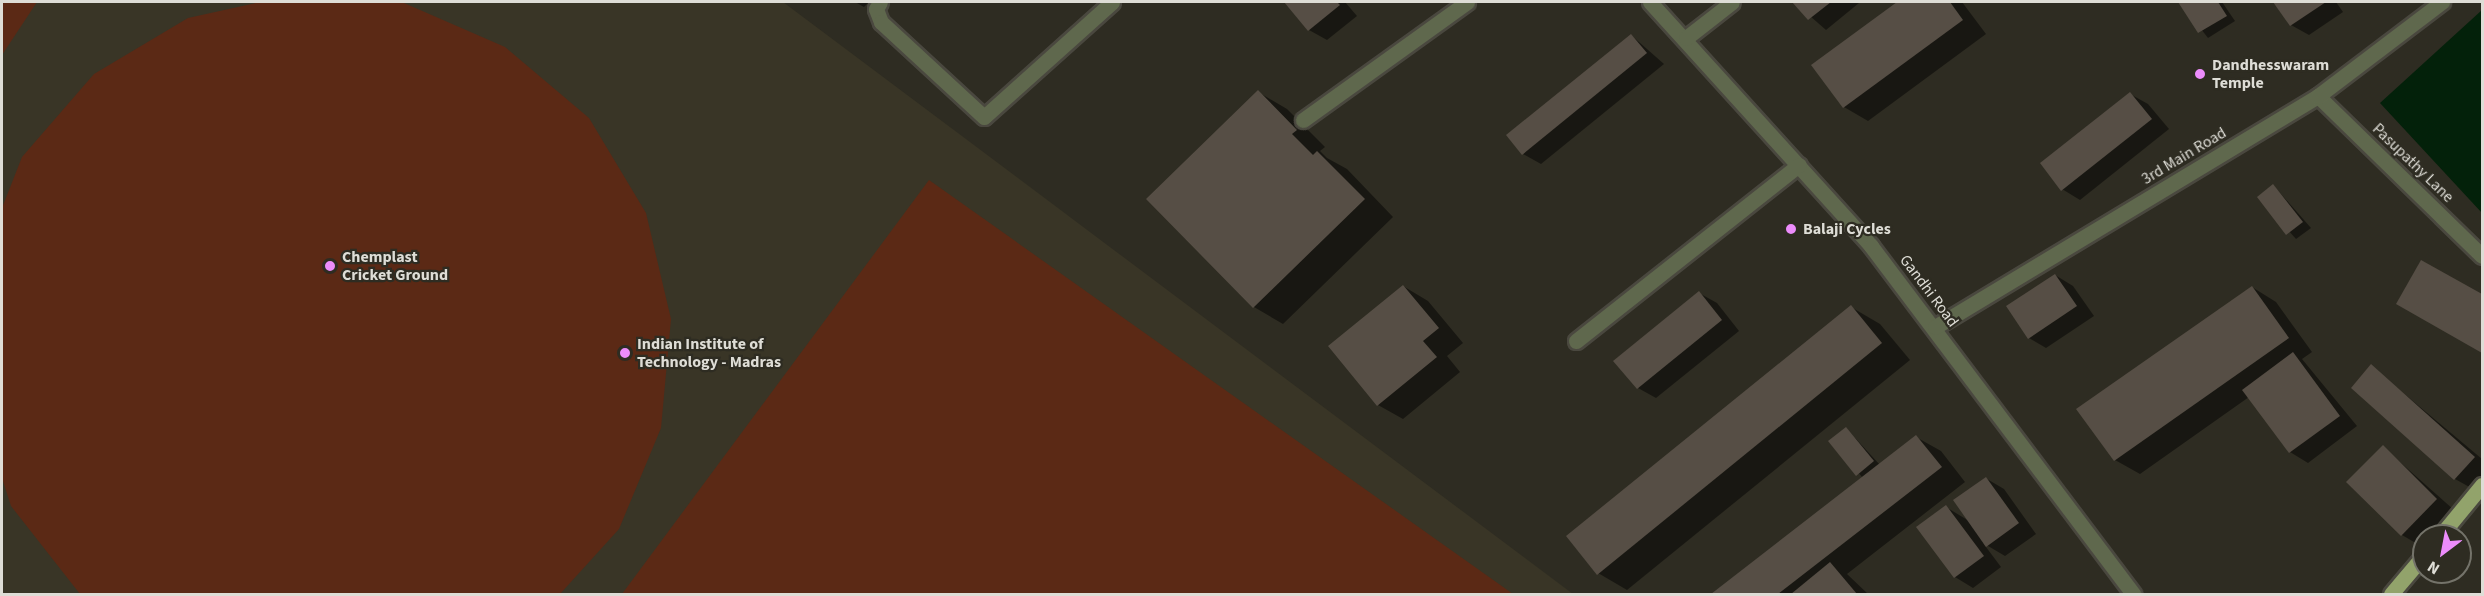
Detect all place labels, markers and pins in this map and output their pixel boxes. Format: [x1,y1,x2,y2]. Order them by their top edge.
place label: Dandhesswaram Temple [2212,55,2329,93]
marker: Dandhesswaram Temple [2193,67,2207,81]
place label: Balaji Cycles [1803,219,1891,239]
marker: Balaji Cycles [1784,222,1798,236]
place label: Chemplast Cricket Ground [342,247,448,285]
marker: Chemplast Cricket Ground [323,259,337,273]
place label: Indian Institute of Technology - Madras [637,334,781,372]
marker: Indian Institute of Technology - Madras [618,346,632,360]

